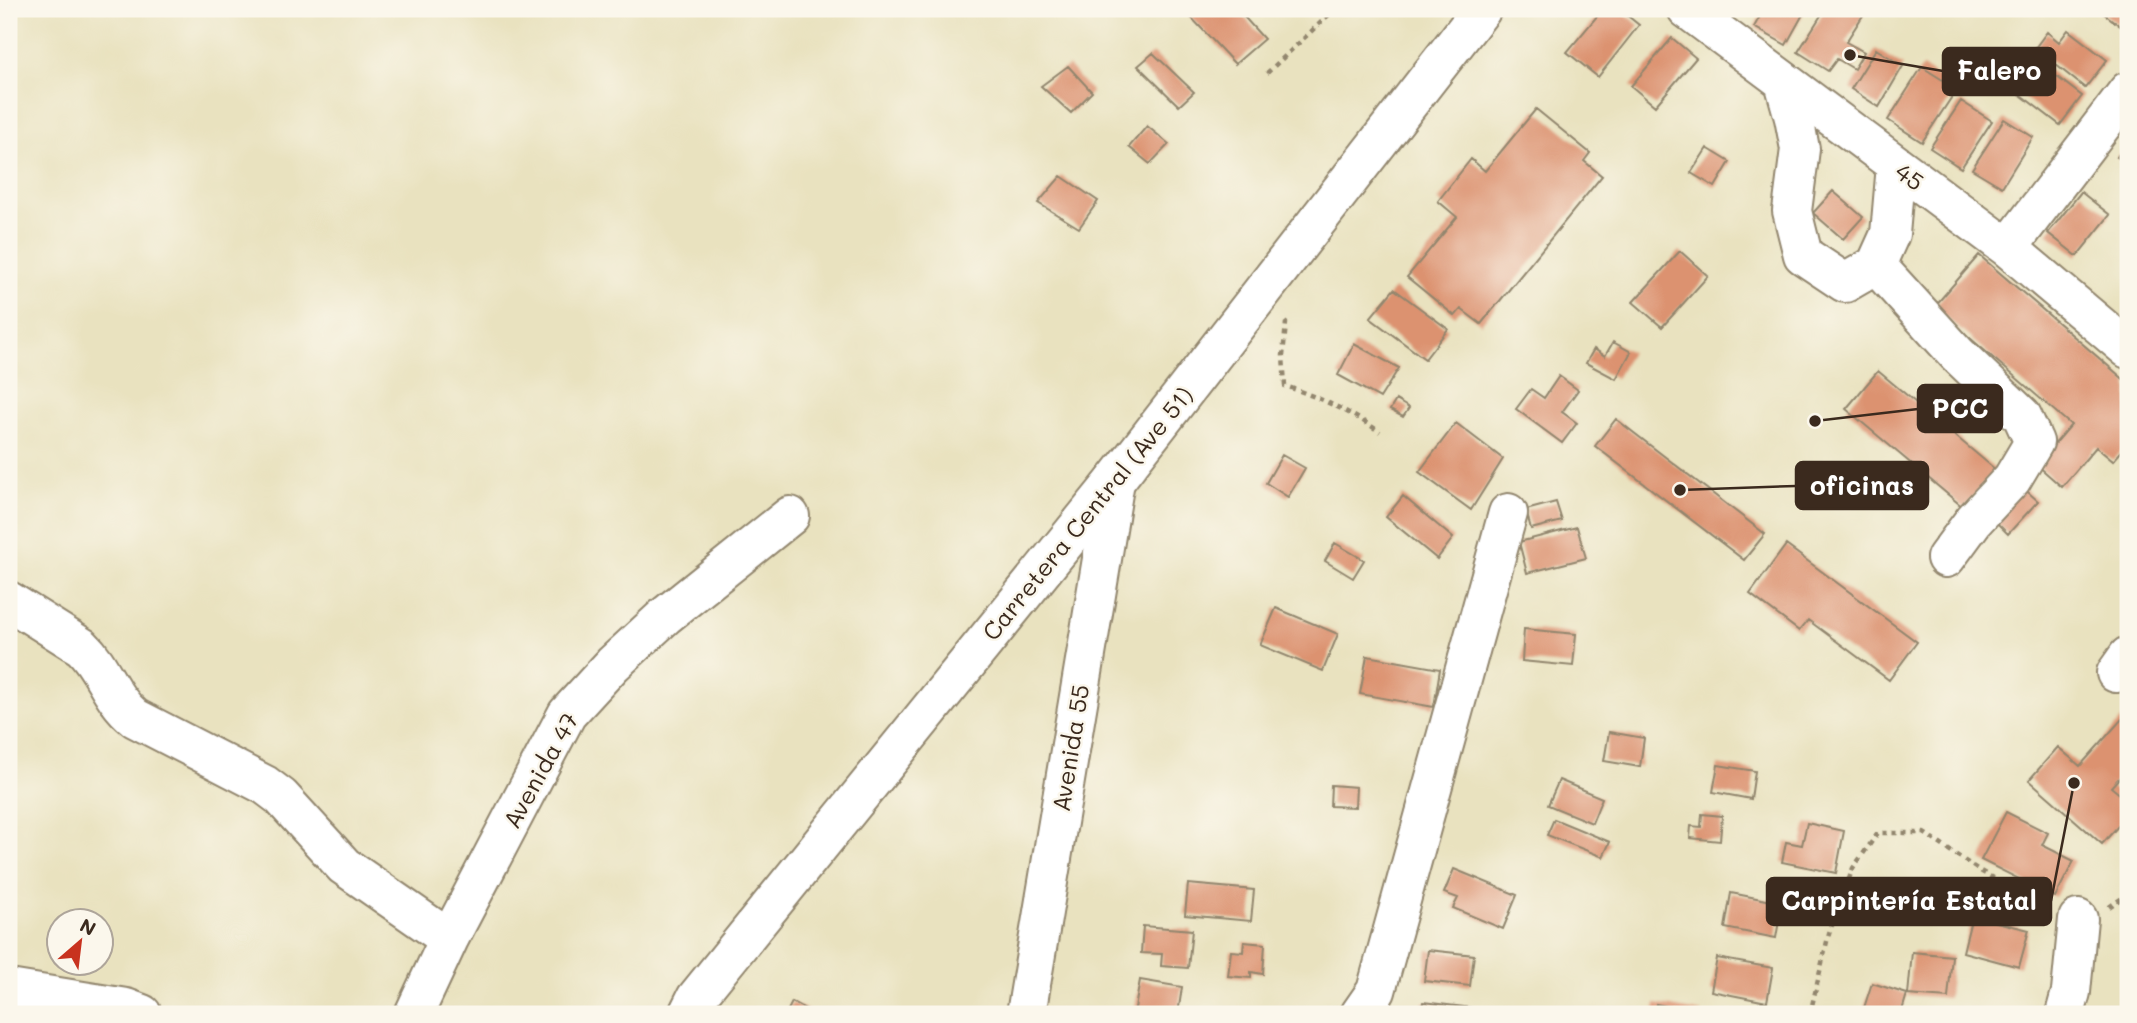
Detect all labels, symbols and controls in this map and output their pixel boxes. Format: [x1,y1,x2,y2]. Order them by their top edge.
callout: Falero [1943,48,2055,95]
text: Falero [1957,53,2041,87]
street label: 45 [1890,155,1930,197]
street label: Carretera Central (Ave 51) [975,380,1199,646]
callout: PCC [1918,385,2002,432]
text: PCC [1932,391,1988,425]
callout: oficinas [1796,462,1928,509]
text: oficinas [1810,468,1914,502]
street label: Avenida 55 [1045,682,1095,814]
street label: Avenida 47 [495,707,585,833]
callout: Carpintería Estatal [1767,878,2051,925]
text: Carpintería Estatal [1781,883,2037,917]
north arrow [46,908,116,978]
text: N [76,912,100,941]

